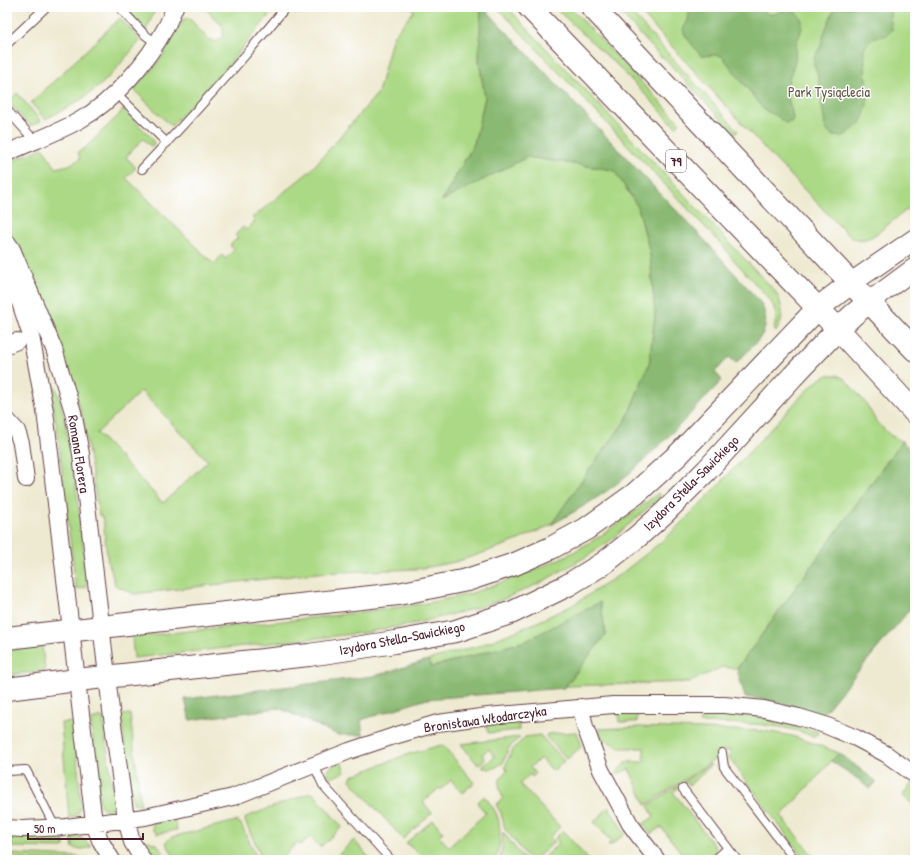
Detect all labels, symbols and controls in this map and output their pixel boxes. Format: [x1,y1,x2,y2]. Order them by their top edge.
park label: Park Tysiąclecia [788,82,870,102]
road number: 79 [666,150,686,172]
street label: Romana Florera [64,414,95,495]
street label: Izydora Stella-Sawickiego [639,431,743,535]
street label: Izydora Stella-Sawickiego [337,616,467,660]
street label: Bronisława Włodarczyka [422,700,548,738]
scale bar [28,815,143,841]
text: 50 m [34,820,55,837]

